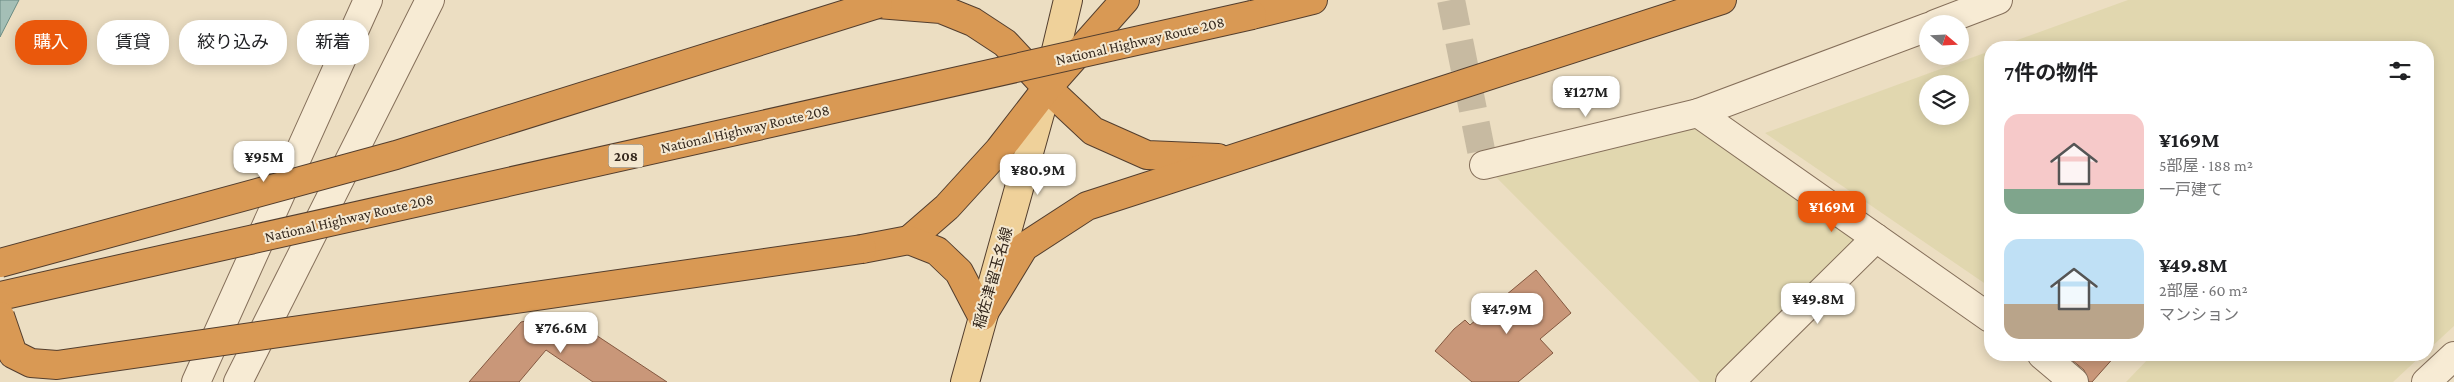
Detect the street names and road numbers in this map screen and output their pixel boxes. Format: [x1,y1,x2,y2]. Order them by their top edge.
street label: National Highway Route 208 [1054,14,1226,69]
street label: National Highway Route 208 [659,102,831,157]
road number: 208 [608,144,644,168]
street label: National Highway Route 208 [263,191,435,246]
street label: 稲佐津留玉名線 [971,225,1015,331]

